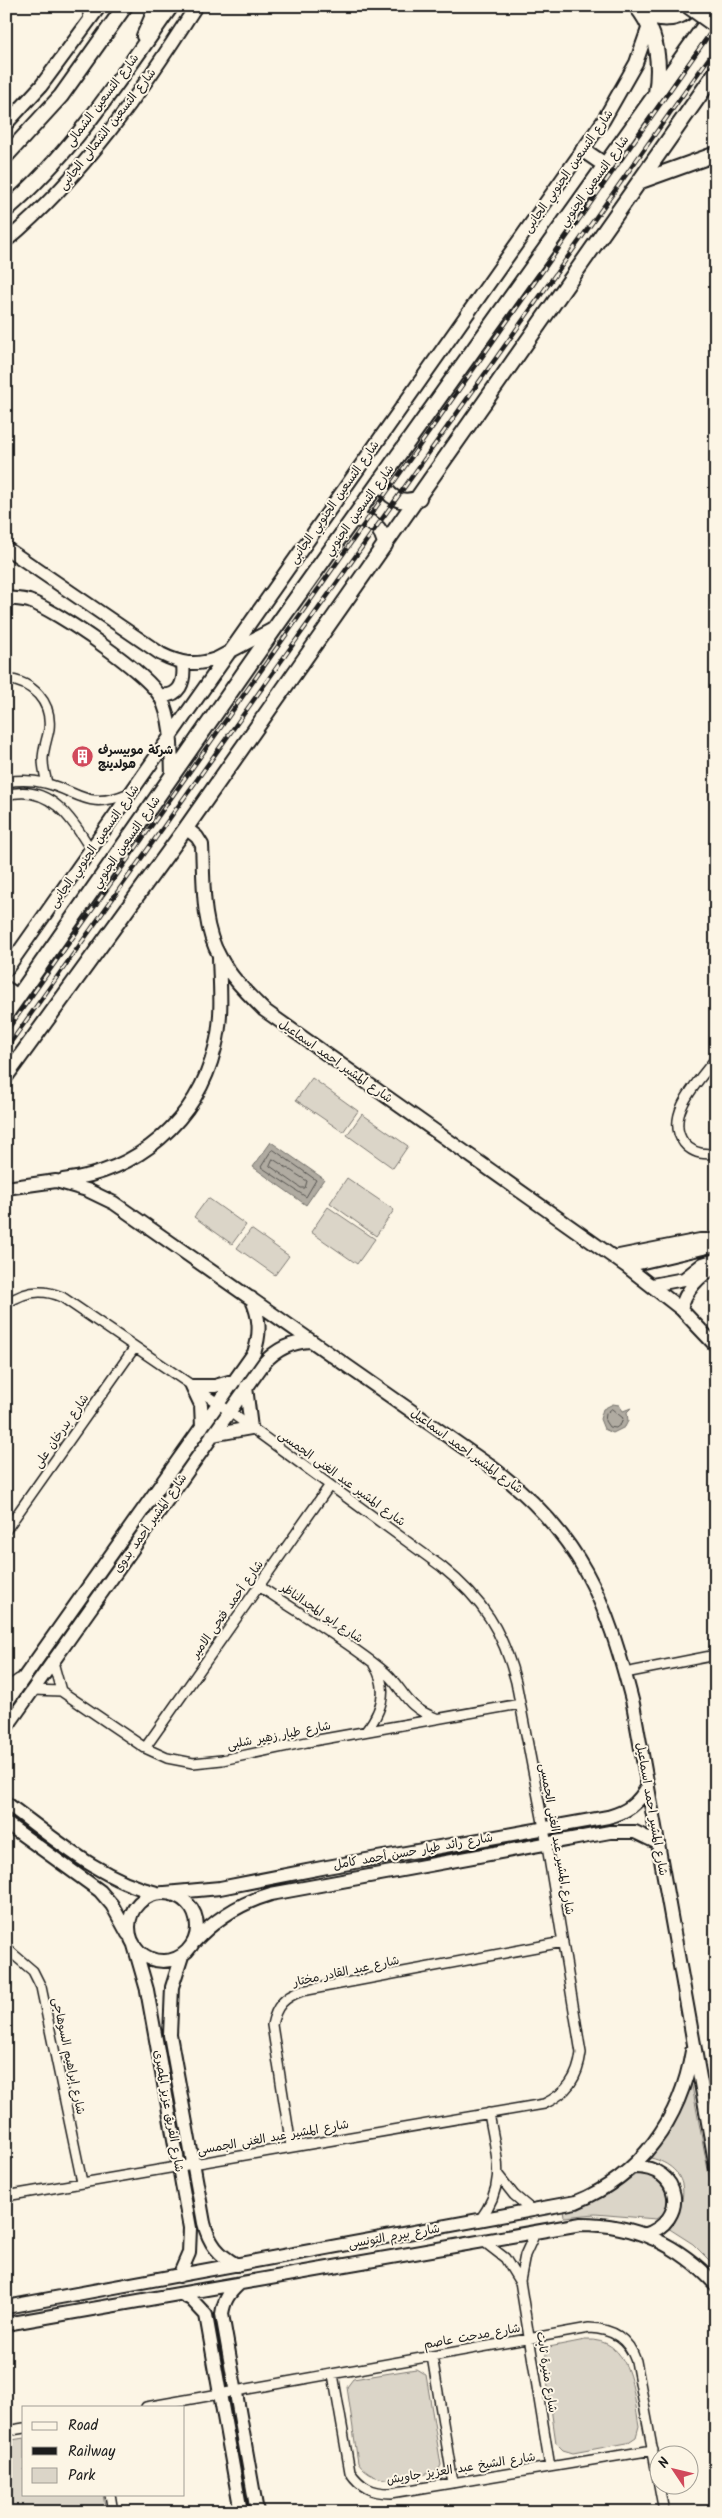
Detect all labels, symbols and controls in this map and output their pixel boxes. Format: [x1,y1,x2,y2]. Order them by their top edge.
street label: شارع التسعين الشمالى [61,50,144,151]
street label: شارع التسعين الشمالى الجانبى [54,64,161,194]
street label: شارع التسعين الجنوبي الجانبى [520,107,616,235]
street label: شارع التسعين الجنوبي [556,133,632,229]
street label: شارع التسعين الجنوبي الجانبى [286,438,382,566]
street label: شارع التسعين الجنوبي [321,462,397,558]
place label: شركة موبيسرف هولدينج [98,741,173,774]
building icon: شركة موبيسرف هولدينج [70,745,94,769]
street label: شارع التسعين الجنوبي الجانبى [45,781,145,912]
street label: شارع التسعين الجنوبي [87,792,166,893]
street label: شارع المشير احمد اسماعيل [275,1015,396,1108]
street label: شارع بدرخان على [29,1390,94,1472]
street label: شارع المشير احمد اسماعيل [406,1404,527,1499]
street label: شارع المشير عبد الغنى الجمسى [274,1426,410,1531]
street label: شارع المشير أحمد بدوى [109,1470,192,1577]
street label: شارع أحمد فتحى الامير [186,1556,268,1663]
street label: شارع ابو المجدالناظر [276,1578,367,1648]
street label: شارع طيار زهير شلبى [226,1716,333,1755]
street label: شارع المشير احمد اسماعيل [630,1741,673,1877]
street label: شارع المشير عبد الغنى الجمسى [534,1762,579,1916]
street label: شارع رائد طيار حسن أحمد كامل [332,1828,494,1875]
street label: شارع عبد القادر مختار [290,1951,401,1992]
street label: شارع إبراهيم السوهاجى [47,1996,90,2116]
street label: شارع الفريق عزيز المصرى [148,2048,189,2174]
street label: شارع المشير عبد الغنى الجمسى [196,2115,350,2160]
street label: شارع بيرم التونسى [347,2219,442,2254]
street label: شارع مدحت عاصم [422,2319,522,2354]
street label: شارع منيرة ثابت [531,2330,562,2414]
legend [22,2406,185,2496]
text: Road [68,2414,99,2438]
text: Railway [68,2440,116,2464]
north arrow [650,2446,700,2496]
street label: شارع الشيخ عبد العزيز جاويش [385,2447,537,2490]
text: N [653,2453,676,2473]
text: Park [68,2464,96,2488]

